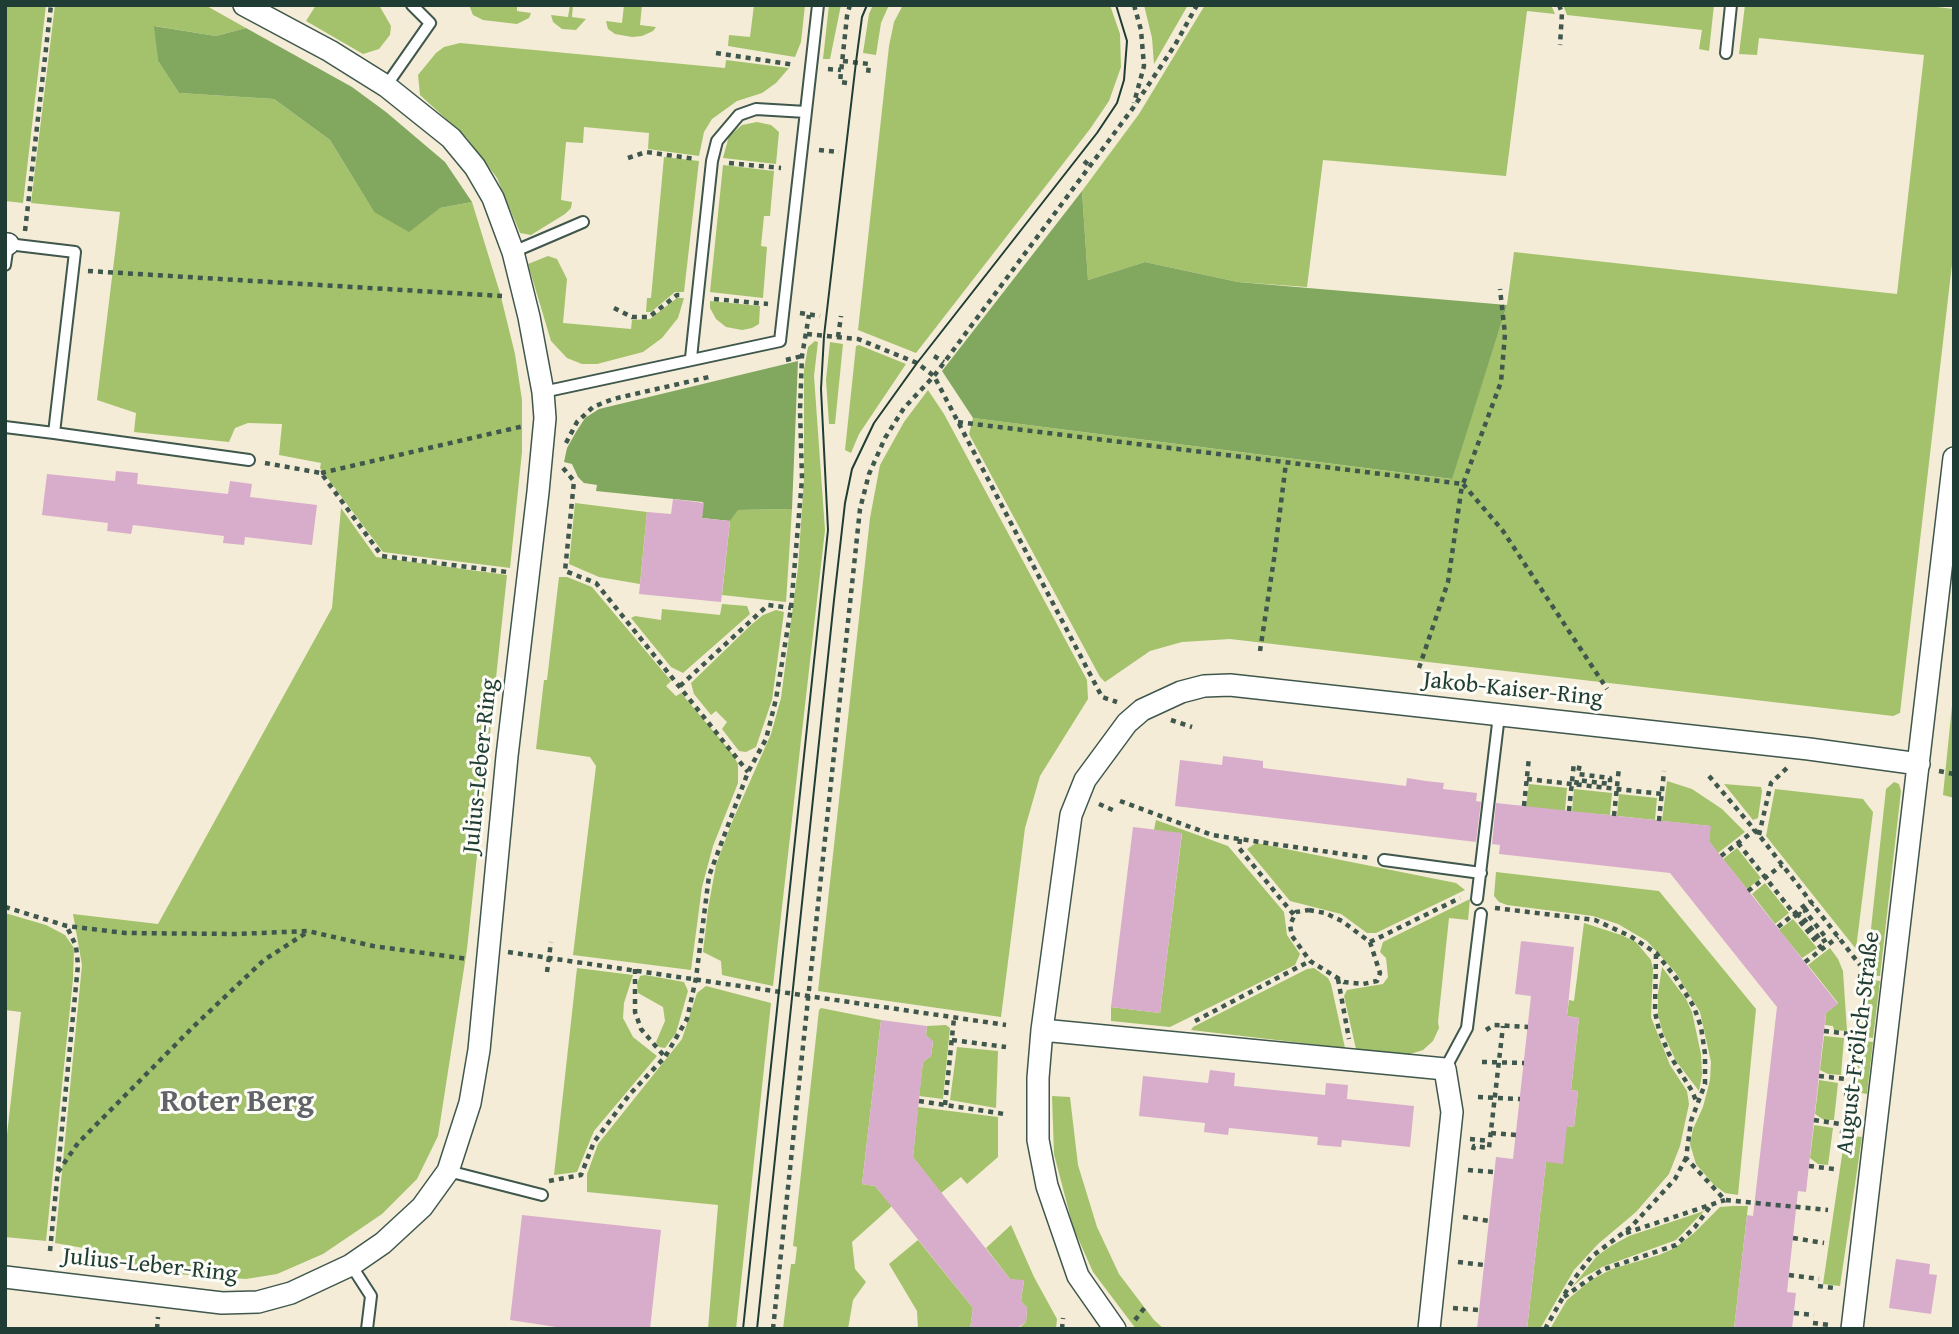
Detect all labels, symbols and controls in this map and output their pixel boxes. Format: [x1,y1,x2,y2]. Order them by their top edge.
street label: Jakob-Kaiser-Ring [1422,666,1604,714]
street label: Julius-Leber-Ring [458,677,504,855]
street label: August-Frölich-Straße [1831,930,1887,1156]
district label: Roter Berg [160,1084,314,1122]
street label: Julius-Leber-Ring [61,1243,239,1289]

